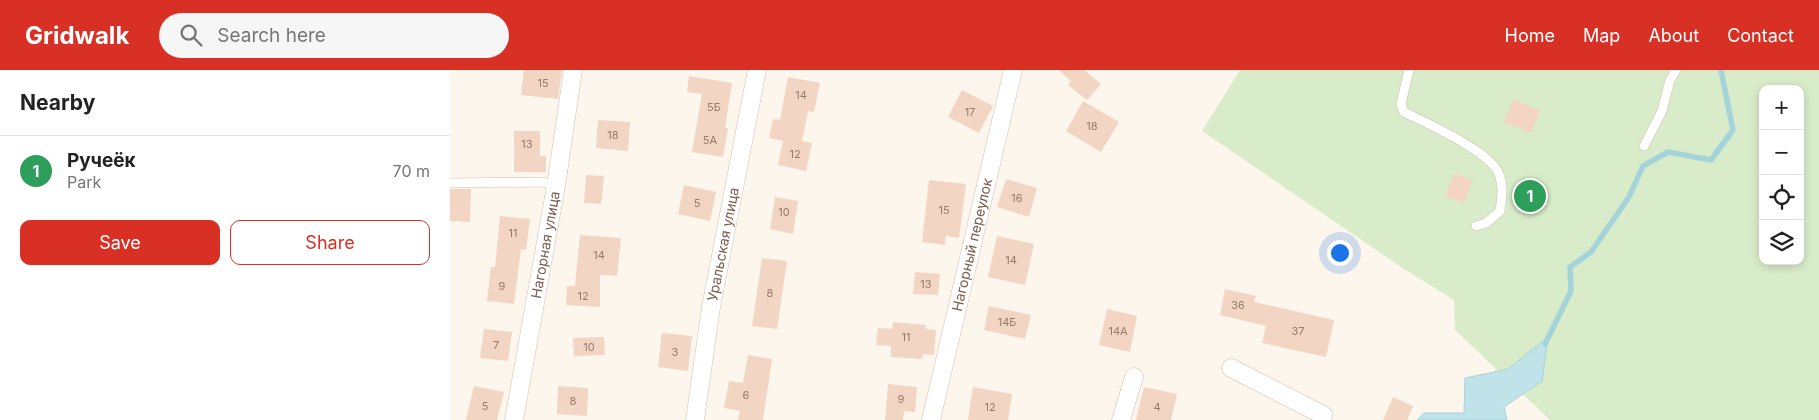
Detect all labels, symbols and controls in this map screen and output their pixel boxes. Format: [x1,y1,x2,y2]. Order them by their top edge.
search box [159,13,509,58]
text: Gridwalk [25,21,129,50]
icon: search [177,21,205,49]
text: Search here [217,24,326,47]
text: Home [1505,25,1555,46]
text: Map [1583,25,1620,46]
text: About [1648,25,1699,46]
text: Contact [1727,25,1794,46]
house number: 15 [537,76,549,90]
map controls [1759,85,1804,265]
button: + [1759,85,1804,130]
house number: 14 [795,88,807,102]
text: Nearby [20,90,95,115]
house number: 5Б [707,100,721,114]
house number: 17 [965,105,975,119]
house number: 18 [1086,119,1098,133]
house number: 18 [607,128,619,142]
button: − [1759,130,1804,175]
house number: 5А [703,133,718,147]
house number: 13 [521,137,533,151]
house number: 12 [789,147,801,161]
text: Ручеёк [67,149,136,172]
text: 1 [33,161,39,181]
text: 70 m [393,161,430,181]
text: Park [67,172,101,192]
button: locate [1759,175,1804,220]
street label: Нагорный переулок [948,176,995,313]
pin: 1 [1514,177,1546,215]
street label: Уральская улица [703,186,742,303]
street label: Нагорная улица [527,190,563,300]
house number: 16 [1011,191,1023,205]
house number: 5 [694,196,701,210]
house number: 15 [938,203,950,217]
house number: 10 [778,205,790,219]
button: Save [20,220,220,265]
button: Share [230,220,430,265]
button: layers [1759,220,1804,265]
house number: 11 [509,226,517,240]
your location [1327,240,1353,266]
house number: 14 [593,248,605,262]
house number: 14 [1005,253,1017,267]
house number: 13 [920,277,932,291]
house number: 9 [499,279,506,293]
house number: 8 [767,286,774,300]
house number: 12 [577,289,589,303]
house number: 36 [1231,298,1245,312]
house number: 14Б [998,315,1016,329]
house number: 14А [1108,324,1128,338]
house number: 37 [1291,324,1305,338]
house number: 11 [902,330,910,344]
house number: 7 [493,338,499,352]
house number: 10 [583,340,595,354]
house number: 3 [672,345,679,359]
house number: 6 [743,388,750,402]
house number: 9 [898,392,905,406]
house number: 8 [570,394,577,408]
house number: 5 [482,399,489,413]
house number: 12 [984,400,996,414]
house number: 4 [1153,400,1161,414]

